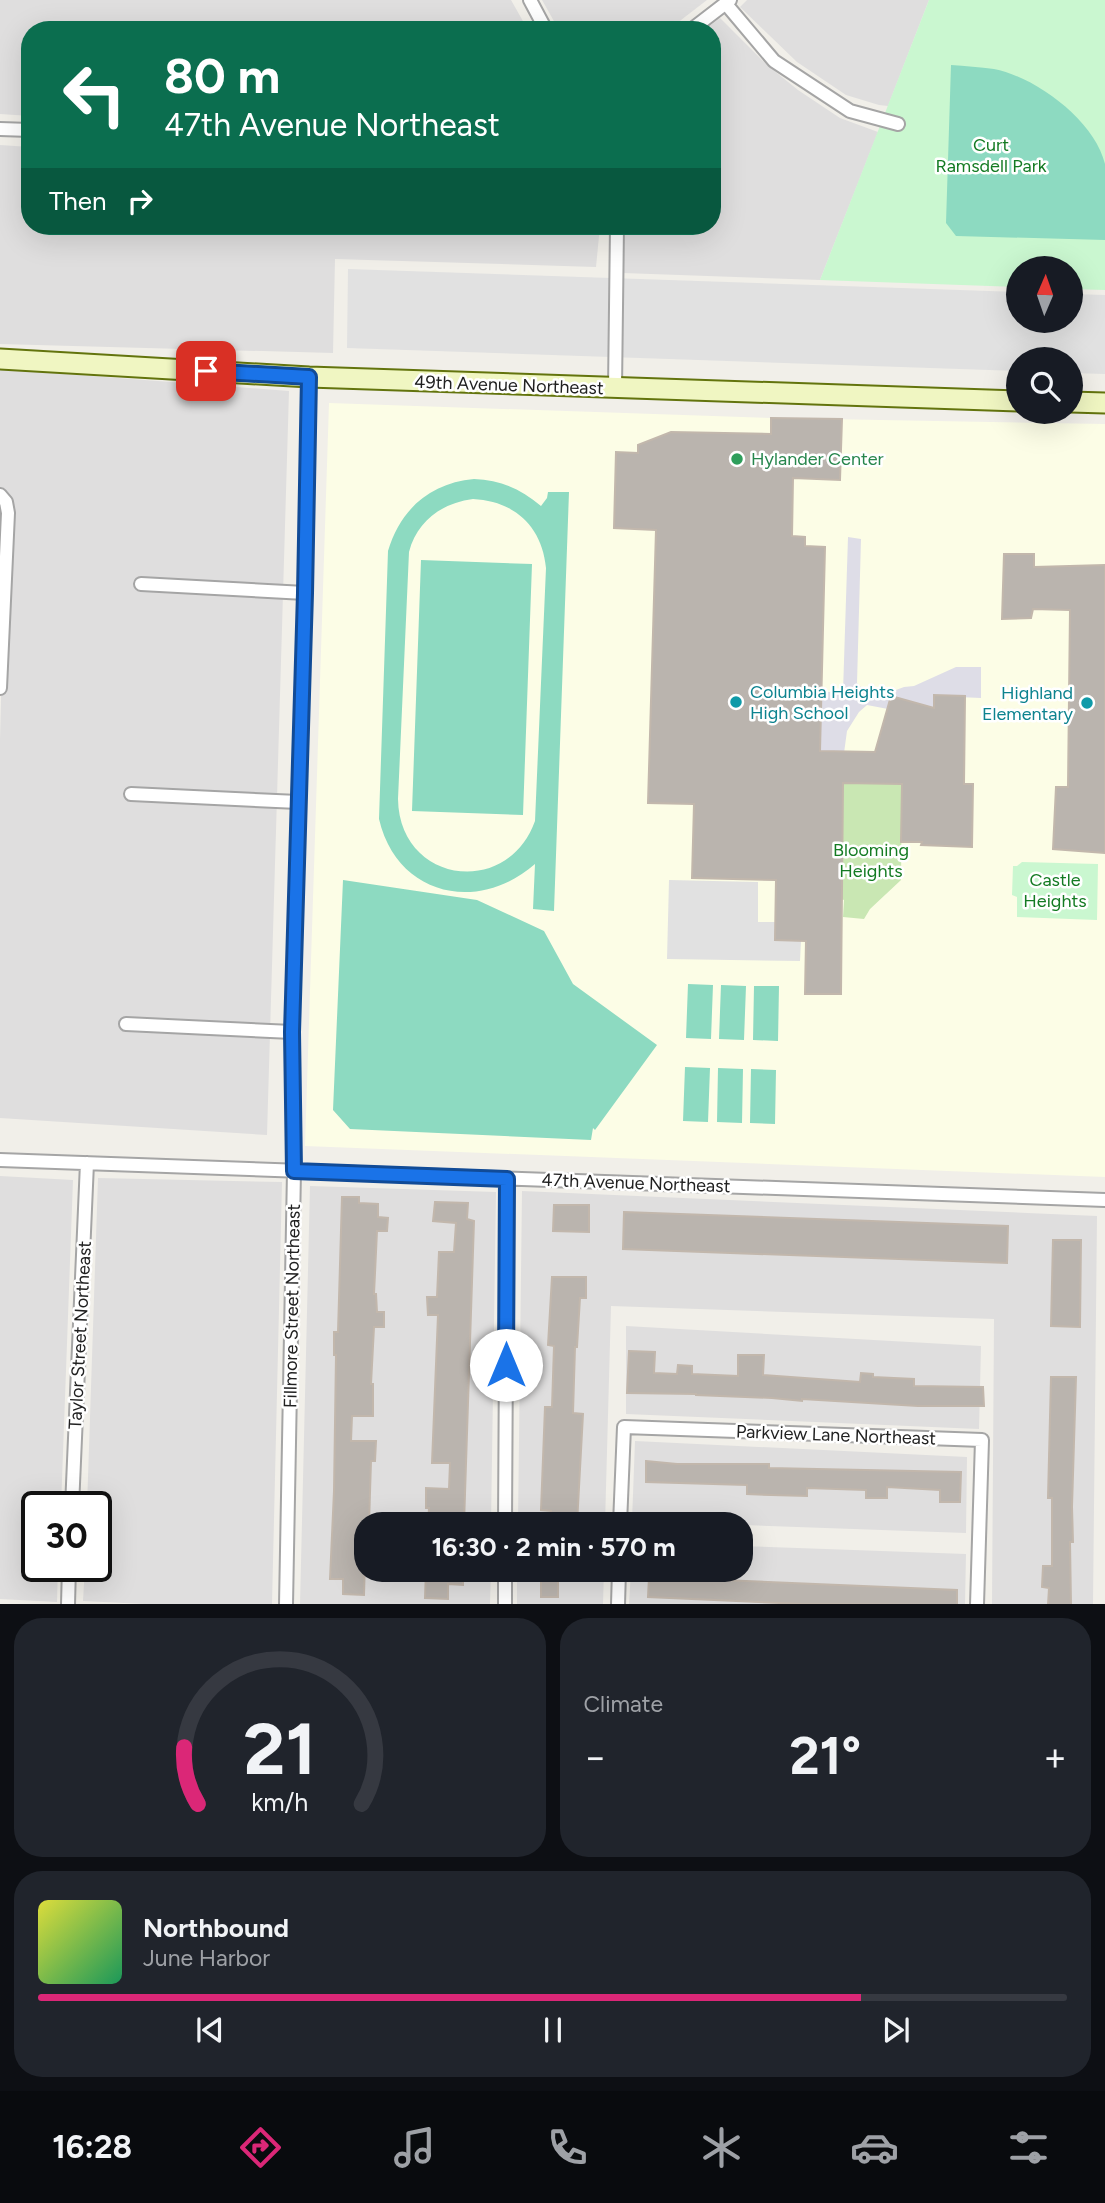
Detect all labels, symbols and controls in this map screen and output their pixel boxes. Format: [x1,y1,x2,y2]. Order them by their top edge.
text: 80 m [164,46,280,105]
icon: left [49,49,140,140]
text: 47th Avenue Northeast [164,106,500,144]
park label: Curt Ramsdell Park [935,134,1047,177]
icon: right [121,182,159,220]
text: Then [49,185,107,217]
north arrow [1006,256,1083,332]
map controls [1006,256,1083,424]
pin [176,341,236,401]
button: search [1006,347,1083,424]
icon: arrive [187,352,225,390]
street label: 49th Avenue Northeast [414,371,604,399]
place label: Hylander Center [751,448,884,470]
marker: Hylander Center [729,451,745,467]
place label: Columbia Heights High School [750,681,894,724]
place label: Highland Elementary [982,682,1074,725]
marker: Columbia Heights High School [728,694,744,710]
marker: Highland Elementary [1079,695,1095,711]
park label: Blooming Heights [833,839,909,882]
park label: Castle Heights [1023,869,1087,912]
street label: 47th Avenue Northeast [541,1169,731,1197]
street label: Fillmore Street Northeast [279,1203,305,1408]
street label: Taylor Street Northeast [64,1240,96,1430]
position arrow [469,1328,543,1402]
street label: Parkview Lane Northeast [736,1421,937,1449]
speed limit sign: 30 [21,1491,112,1582]
text: 16:30 · 2 min · 570 m [431,1531,676,1563]
text: Climate [584,1690,663,1718]
text: 21 [243,1705,316,1792]
text: 21° [789,1725,861,1787]
text: − [584,1734,607,1780]
text: + [1043,1734,1067,1780]
text: km/h [251,1786,308,1816]
text: Northbound [143,1912,289,1944]
text: June Harbor [143,1944,270,1972]
icon: previous [191,2011,229,2049]
icon: pause [534,2011,572,2049]
icon: next [877,2011,915,2049]
icon: directions [236,2123,285,2172]
icon: music [390,2123,439,2172]
icon: phone [543,2123,592,2172]
icon: climate [697,2123,746,2172]
icon: car [850,2123,899,2172]
icon: filters [1004,2123,1053,2172]
text: 16:28 [52,2128,132,2166]

